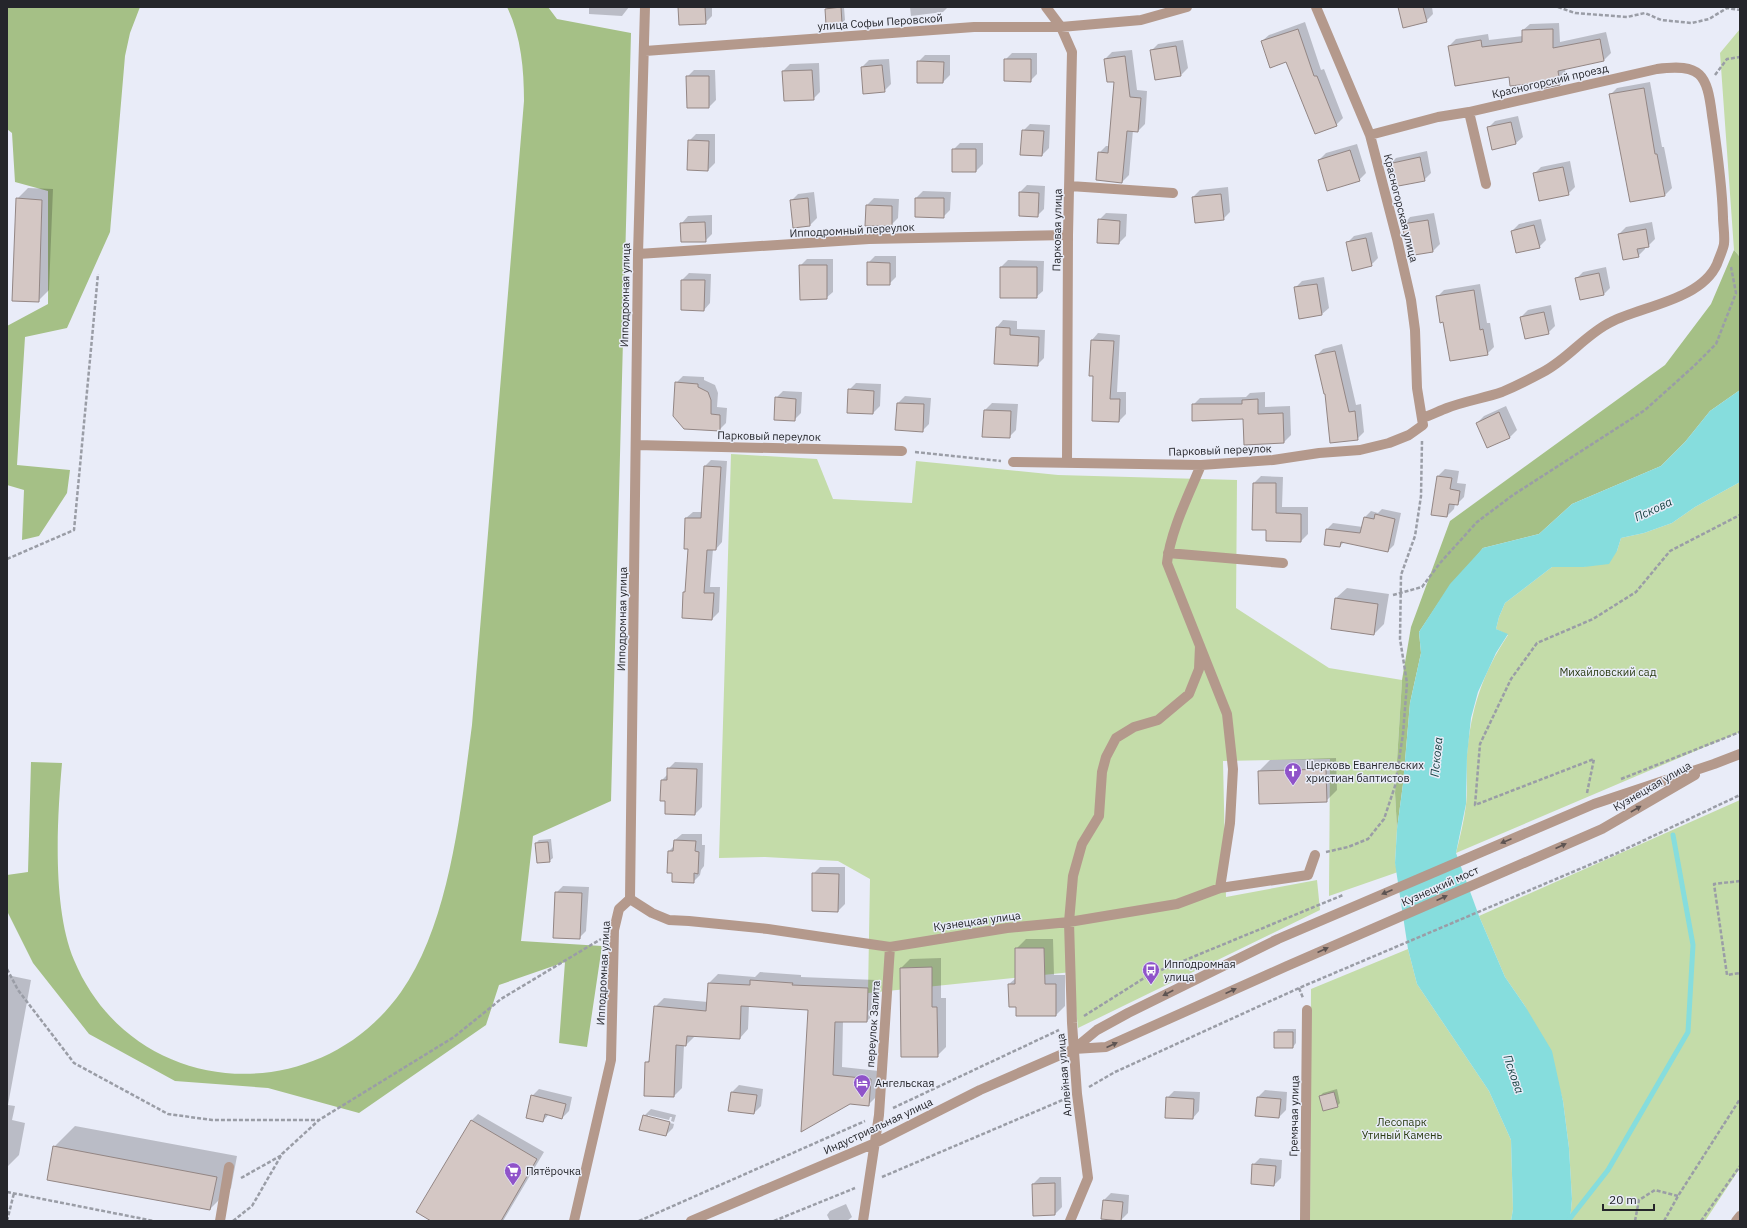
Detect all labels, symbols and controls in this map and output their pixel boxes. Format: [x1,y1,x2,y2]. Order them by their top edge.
street label: улица Софьи Перовской [817,11,943,33]
street label: Красногорский проезд [1491,61,1610,101]
street label: Красногорская улица [1381,152,1421,264]
street label: Парковая улица [1049,188,1065,272]
street label: Ипподромный переулок [789,220,915,240]
street label: Ипподромная улица [617,242,633,347]
street label: Парковый переулок [717,428,821,444]
street label: Парковый переулок [1168,441,1272,459]
water label: Пскова [1632,494,1674,524]
street label: Ипподромная улица [614,566,630,671]
park label: Михайловский сад [1559,665,1657,679]
water label: Пскова [1426,736,1446,778]
place label: Церковь Евангельских христиан баптистов [1306,758,1424,785]
street label: Кузнецкая улица [1610,758,1694,814]
church icon: Церковь Евангельских христиан баптистов [1283,761,1303,786]
one-way arrow [1630,806,1642,813]
one-way arrow [1501,838,1512,844]
one-way arrow [1556,843,1568,849]
street label: Кузнецкий мост [1399,863,1481,909]
one-way arrow [1380,890,1392,896]
one-way arrow [1437,895,1449,901]
street label: Кузнецкая улица [933,908,1022,934]
street label: Ипподромная улица [593,920,613,1026]
one-way arrow [1317,947,1329,954]
place label: Ипподромная улица [1164,957,1236,984]
bus stop icon: Ипподромная улица [1141,960,1161,985]
street label: переулок Залита [863,980,883,1068]
one-way arrow [1225,988,1236,994]
one-way arrow [1162,990,1173,996]
street label: Аллейная улица [1053,1033,1075,1117]
one-way arrow [1106,1041,1118,1048]
water label: Пскова [1500,1053,1528,1095]
hotel icon: Ангельская [852,1073,872,1098]
street label: Гремячая улица [1286,1075,1302,1157]
place label: Ангельская [875,1076,934,1090]
street label: Индустриальная улица [821,1094,935,1157]
park label: Лесопарк Утиный Камень [1362,1115,1442,1142]
supermarket icon: Пятёрочка [503,1161,523,1186]
place label: Пятёрочка [526,1164,581,1178]
scale bar [1603,1186,1654,1212]
text: 20 m [1609,1192,1637,1207]

